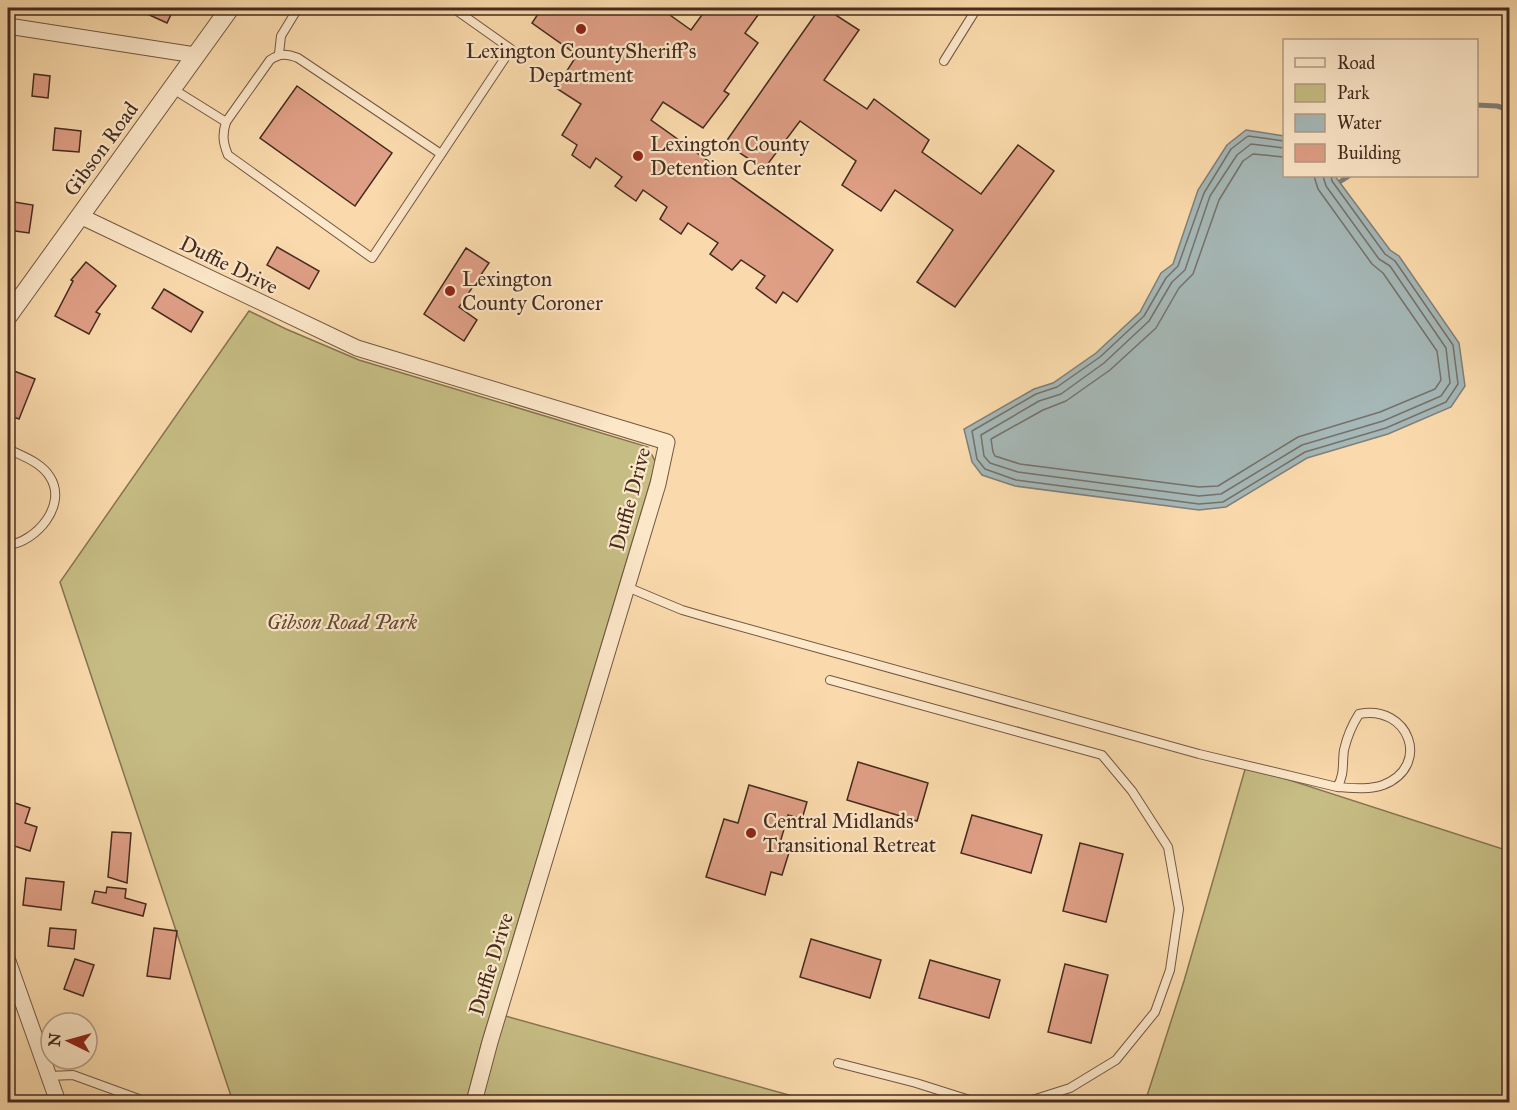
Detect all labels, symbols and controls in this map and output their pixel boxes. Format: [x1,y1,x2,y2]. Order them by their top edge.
marker: Lexington CountySheriff's Department [574,22,588,36]
place label: Lexington CountySheriff's Department [466,38,696,88]
legend [1283,39,1478,177]
text: Road [1337,52,1375,74]
text: Park [1337,82,1370,104]
street label: Gibson Road [58,96,144,201]
text: Water [1337,112,1382,134]
place label: Lexington County Detention Center [650,131,810,181]
text: Building [1337,142,1401,165]
marker: Lexington County Detention Center [631,149,645,163]
street label: Duffie Drive [176,230,283,300]
place label: Lexington County Coroner [462,266,603,316]
marker: Lexington County Coroner [443,284,457,298]
street label: Duffie Drive [604,444,656,554]
park label: Gibson Road Park [267,609,418,635]
place label: Central Midlands Transitional Retreat [763,808,937,858]
marker: Central Midlands Transitional Retreat [744,826,758,840]
street label: Duffie Drive [463,909,519,1019]
north arrow [39,1011,99,1071]
text: N [44,1032,65,1047]

